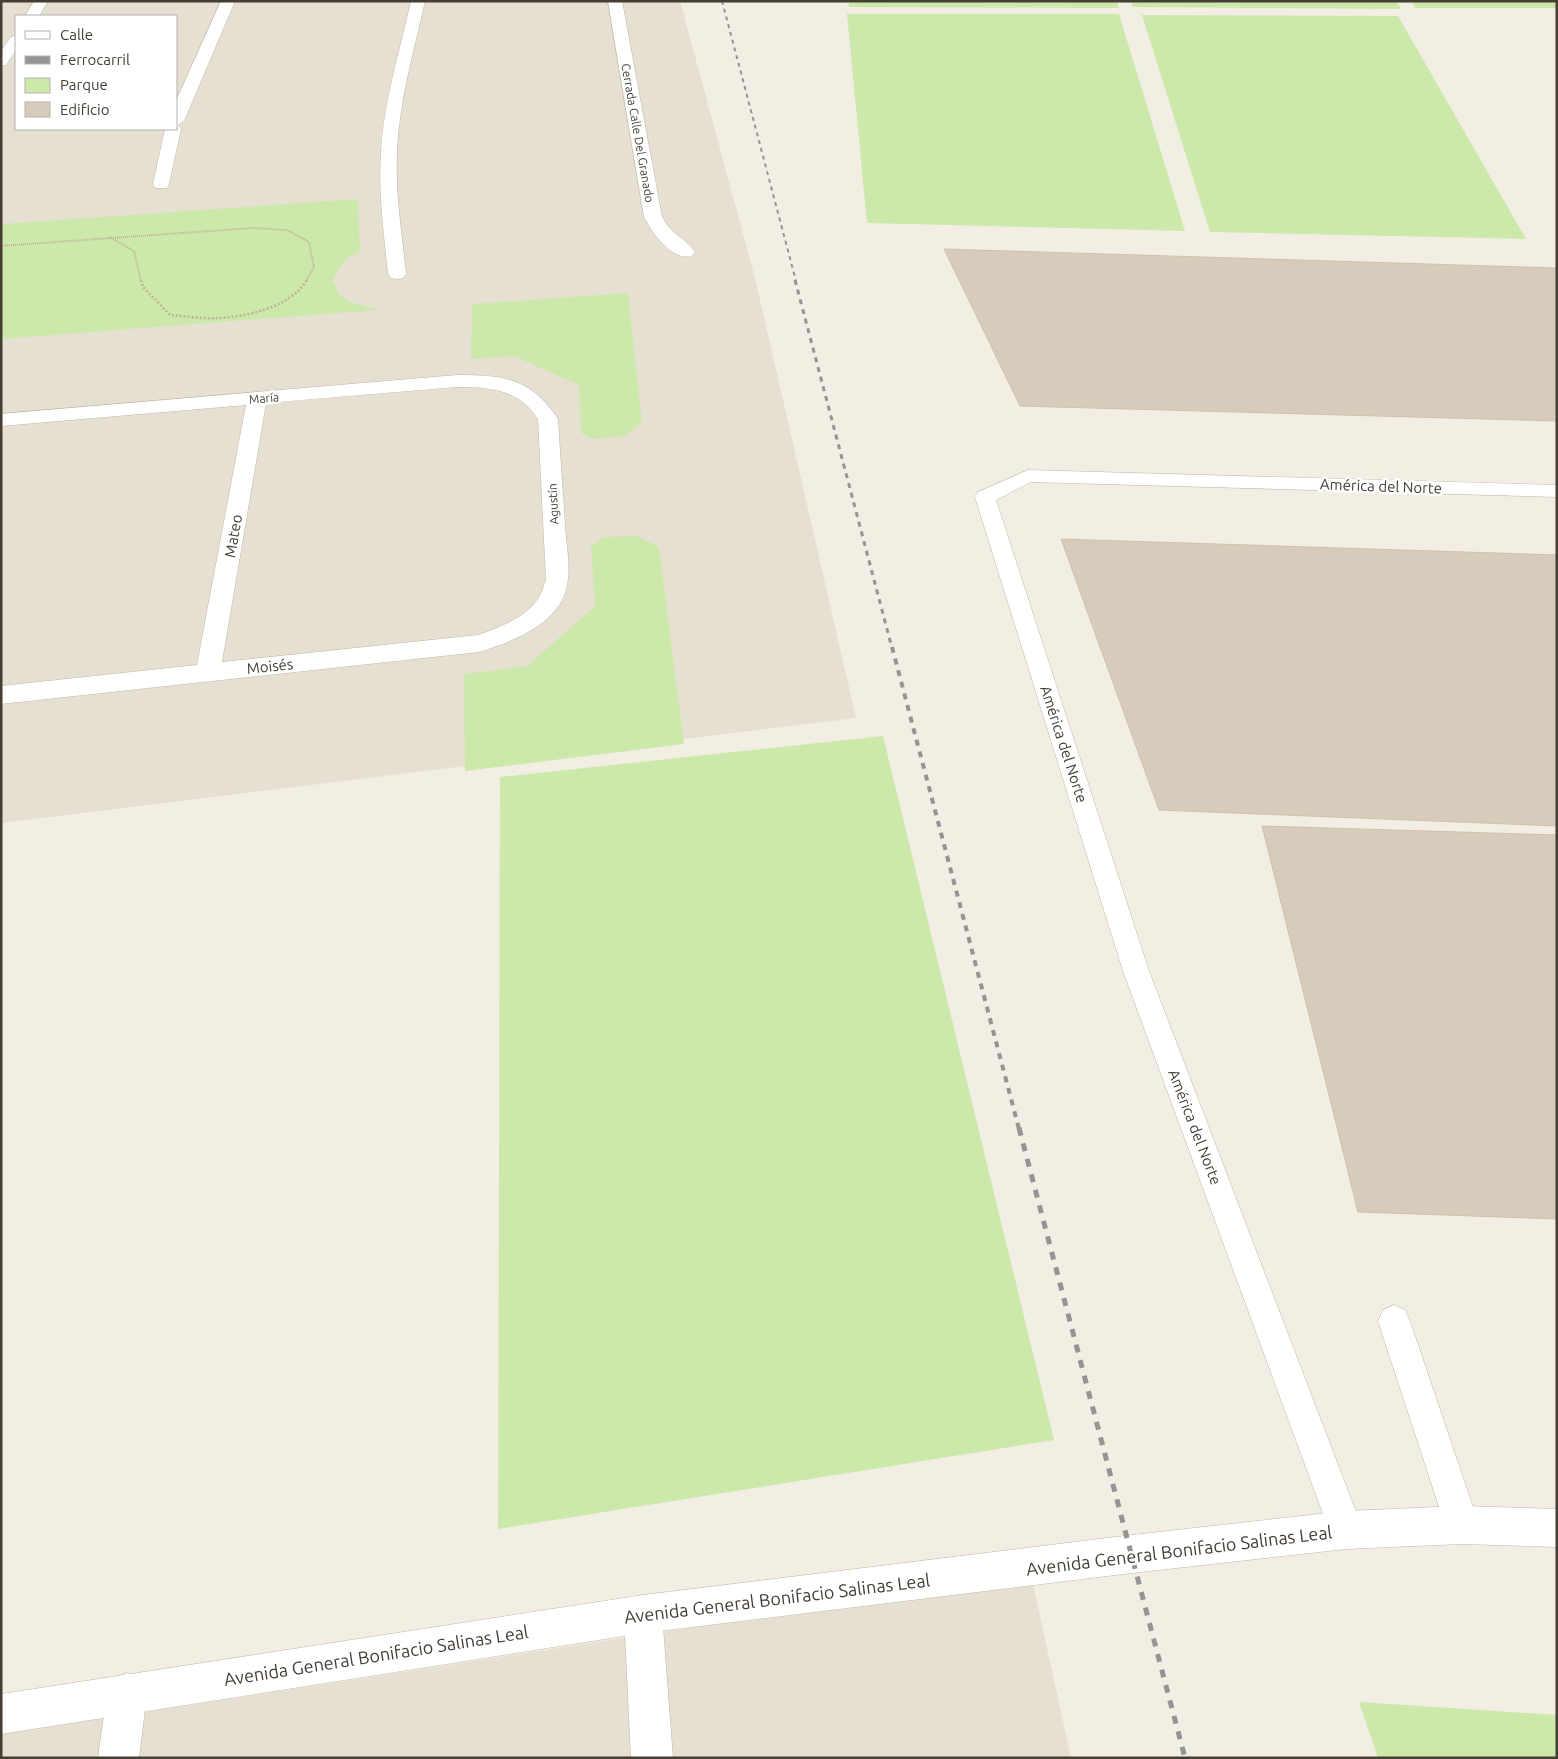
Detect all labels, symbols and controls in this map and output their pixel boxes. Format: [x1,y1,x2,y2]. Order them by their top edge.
legend [15,15,178,130]
text: Calle [60,26,93,43]
text: Ferrocarril [60,51,130,68]
street label: Cerrada Calle Del Granado [619,62,657,204]
text: Parque [60,76,108,93]
text: Edificio [60,101,109,118]
street label: María [248,390,280,406]
street label: América del Norte [1320,475,1442,497]
street label: Agustín [545,483,561,525]
street label: Mateo [221,513,245,559]
street label: Moisés [246,655,294,677]
street label: América del Norte [1037,683,1091,805]
street label: América del Norte [1165,1067,1225,1187]
street label: Avenida General Bonifacio Salinas Leal [1025,1521,1333,1579]
street label: Avenida General Bonifacio Salinas Leal [623,1569,931,1627]
street label: Avenida General Bonifacio Salinas Leal [222,1621,530,1689]

